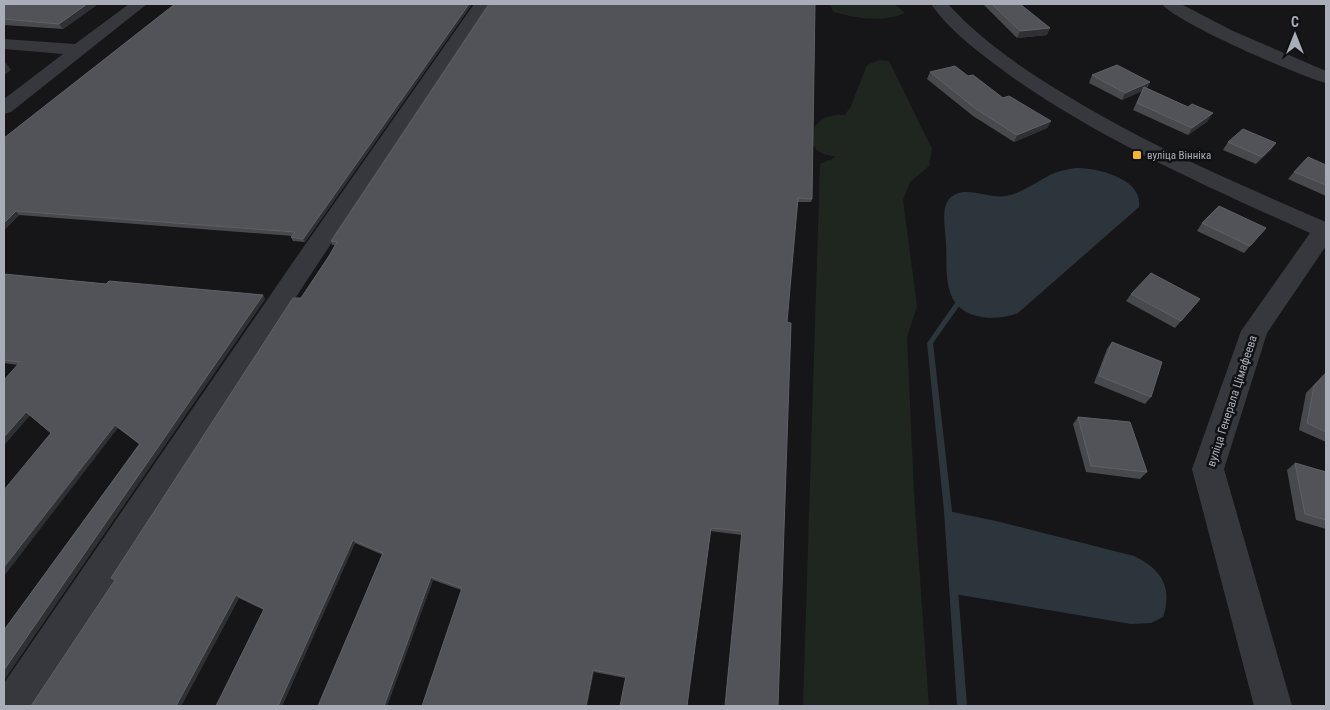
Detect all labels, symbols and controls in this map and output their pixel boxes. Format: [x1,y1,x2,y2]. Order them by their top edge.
north arrow [1270,10,1320,60]
text: С [1291,14,1299,30]
marker: вуліца Вінніка [1131,149,1143,161]
place label: вуліца Вінніка [1147,149,1211,162]
street label: вуліца Генерала Цімафеева [1204,333,1260,468]

